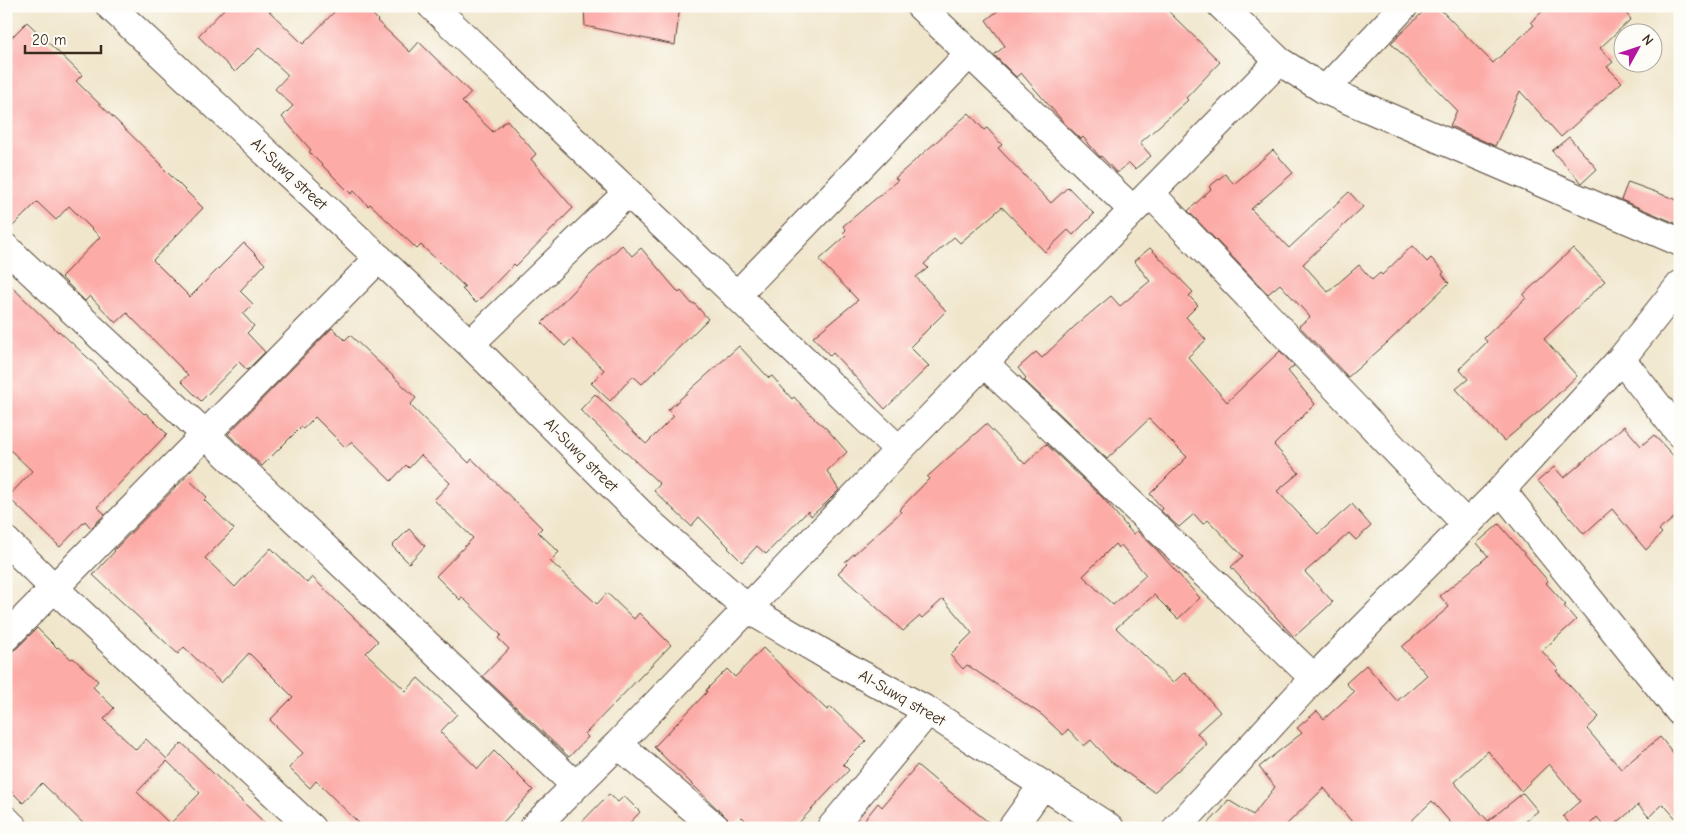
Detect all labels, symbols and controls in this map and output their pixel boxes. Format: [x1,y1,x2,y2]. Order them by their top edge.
scale bar [25,22,101,54]
north arrow [1614,22,1664,72]
text: 20 m [32,31,66,49]
text: N [1638,31,1657,49]
street label: Al-Suwq street [247,134,331,214]
street label: Al-Suwq street [540,414,622,496]
street label: Al-Suwq street [855,666,949,730]

